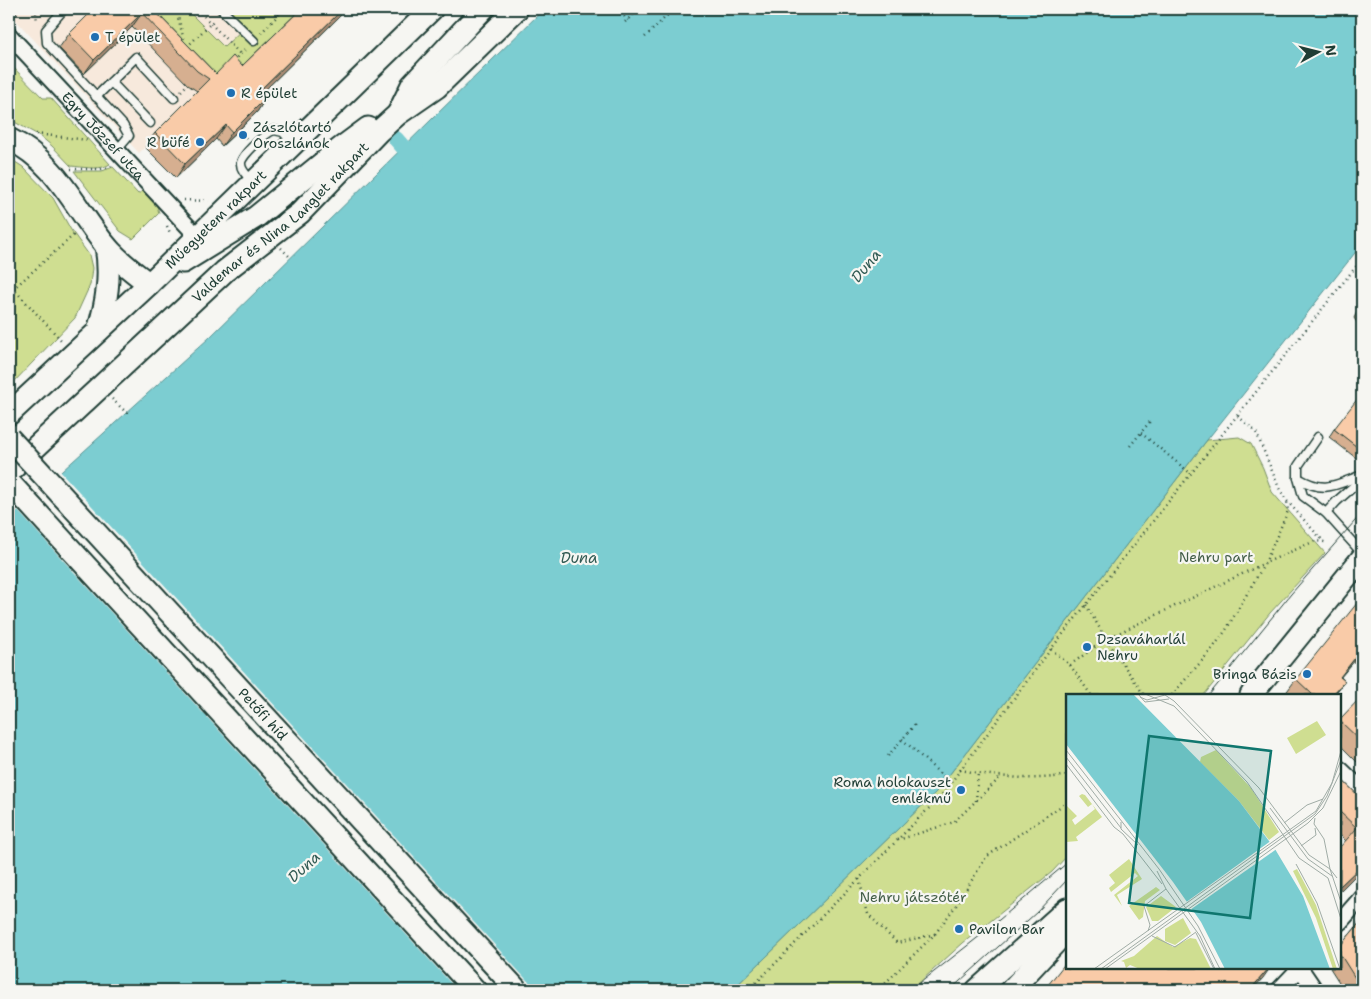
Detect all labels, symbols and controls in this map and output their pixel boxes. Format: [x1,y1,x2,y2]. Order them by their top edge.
place label: T épület [105,28,160,46]
north arrow [1294,28,1344,78]
marker: T épület [89,31,101,43]
text: N [1321,44,1341,57]
place label: R épület [241,84,297,102]
marker: R épület [225,87,237,99]
street label: Egry József utca [58,88,149,184]
place label: Zászlótartó Oroszlánok [253,118,332,152]
marker: Zászlótartó Oroszlánok [237,129,249,141]
place label: R büfé [147,133,190,151]
marker: R büfé [194,136,206,148]
street label: Valdemar és Nina Langlet rakpart [188,138,373,306]
street label: Műegyetem rakpart [161,166,270,273]
water label: Duna [846,245,886,287]
water label: Duna [560,548,598,568]
park label: Nehru part [1179,548,1253,566]
place label: Dzsaváharlál Nehru [1097,630,1186,664]
marker: Dzsaváharlál Nehru [1081,641,1093,653]
place label: Bringa Bázis [1213,665,1297,683]
marker: Bringa Bázis [1301,668,1313,680]
street label: Petőfi híd [234,684,292,744]
inset map [1066,694,1341,969]
place label: Roma holokauszt emlékmű [834,773,951,807]
marker: Roma holokauszt emlékmű [955,784,967,796]
water label: Duna [283,847,325,887]
park label: Nehru játszótér [859,888,967,906]
place label: Pavilon Bar [969,920,1045,938]
marker: Pavilon Bar [953,923,965,935]

